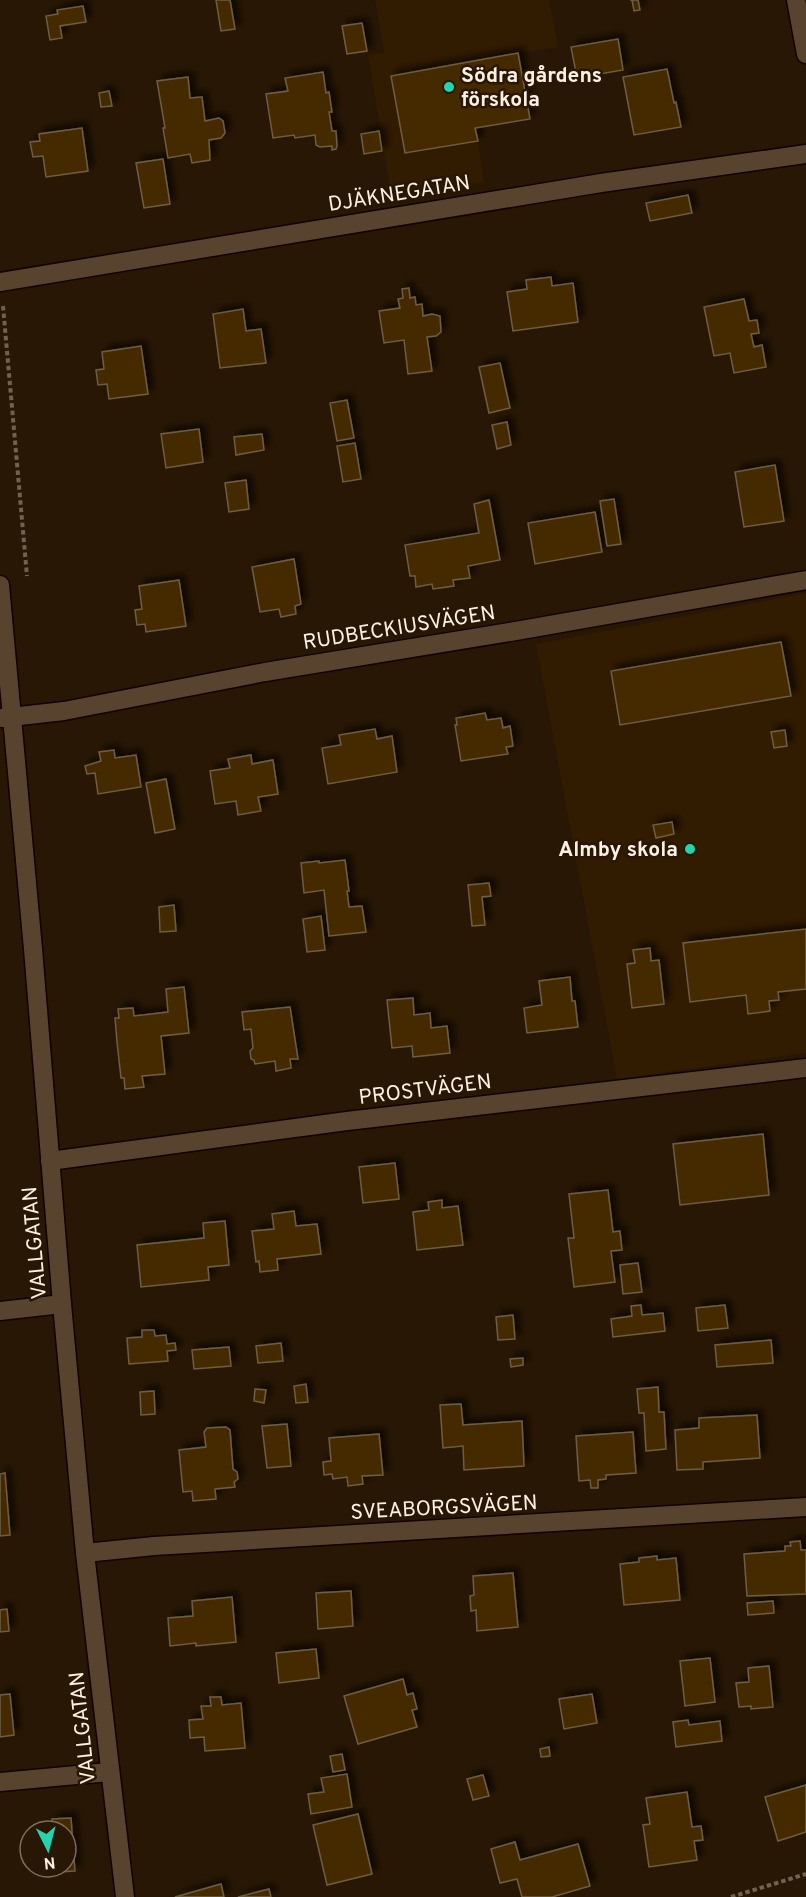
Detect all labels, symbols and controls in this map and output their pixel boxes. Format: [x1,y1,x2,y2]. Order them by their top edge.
place label: Södra gårdens förskola [461,63,602,114]
marker: Södra gårdens förskola [442,80,456,94]
street label: DJÄKNEGATAN [326,170,472,219]
street label: RUDBECKIUSVÄGEN [301,600,497,657]
place label: Almby skola [558,837,678,864]
marker: Almby skola [683,842,697,856]
street label: PROSTVÄGEN [357,1069,493,1112]
street label: VALLGATAN [17,1185,54,1300]
street label: SVEABORGSVÄGEN [350,1490,538,1527]
street label: VALLGATAN [64,1670,103,1786]
north arrow [18,1819,78,1879]
text: N [43,1851,56,1872]

